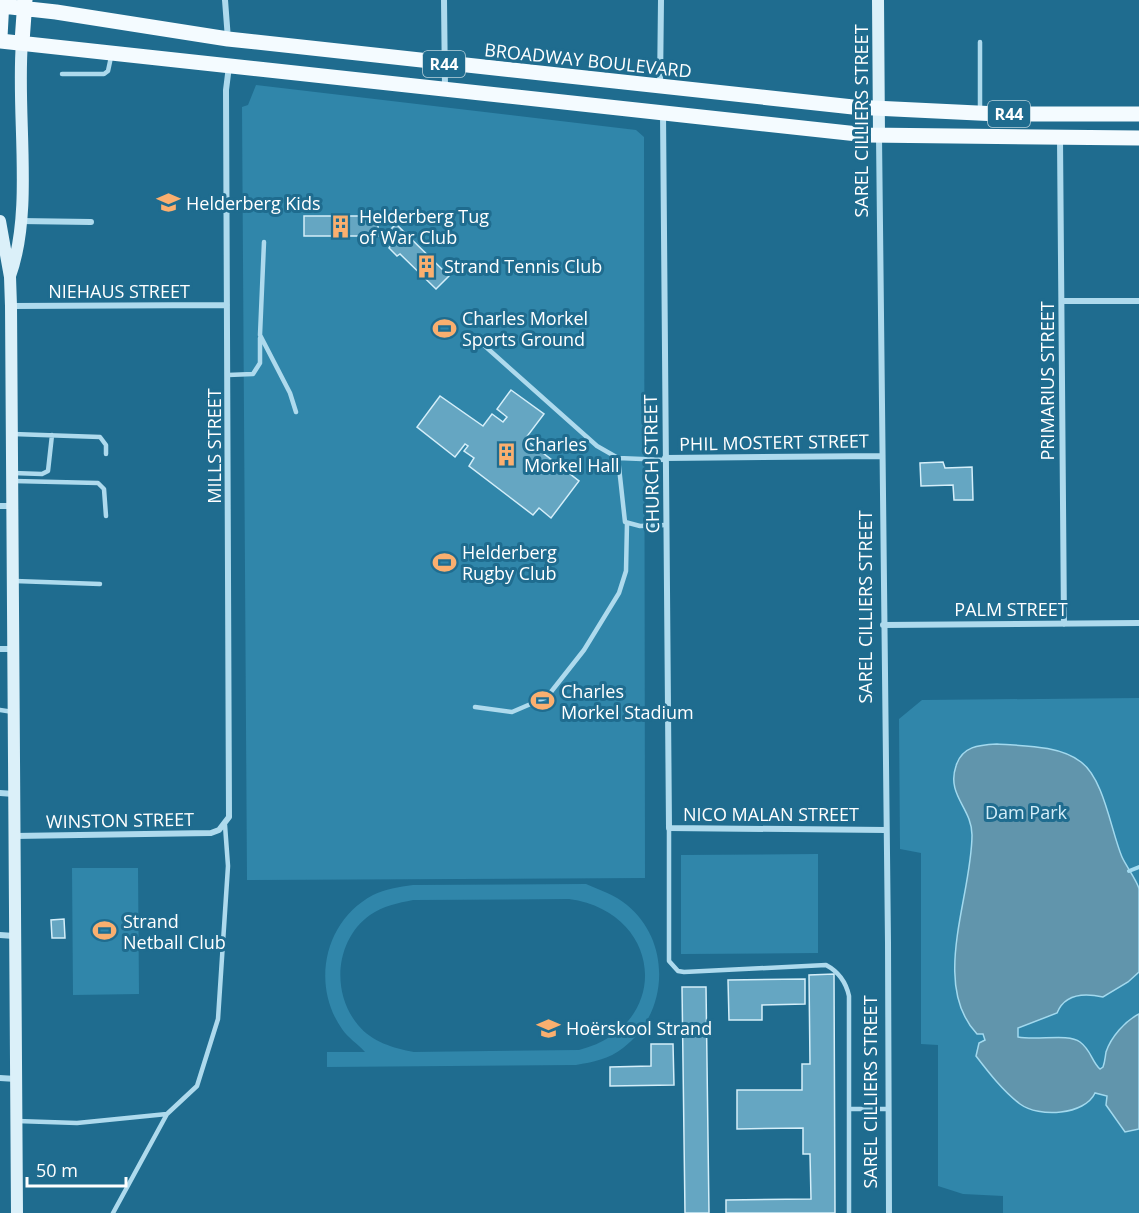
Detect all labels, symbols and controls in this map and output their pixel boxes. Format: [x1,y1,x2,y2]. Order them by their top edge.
street label: SAREL CILLIERS STREET [849,24,873,218]
street label: BROADWAY BOULEVARD [483,37,693,83]
road number: R44 [423,51,465,77]
road number: R44 [988,101,1030,127]
school or university icon: Helderberg Kids [155,190,181,216]
place label: Helderberg Kids [186,191,320,215]
place label: Helderberg Tug of War Club [359,204,489,249]
building icon: Helderberg Tug of War Club [328,213,354,239]
building icon: Strand Tennis Club [413,253,439,279]
place label: Strand Tennis Club [444,254,602,278]
street label: NIEHAUS STREET [48,279,190,303]
street label: PRIMARIUS STREET [1035,301,1059,461]
place label: Charles Morkel Sports Ground [462,306,588,351]
sports icon: Charles Morkel Sports Ground [431,315,457,341]
street label: MILLS STREET [202,388,226,504]
street label: CHURCH STREET [638,394,664,534]
street label: PHIL MOSTERT STREET [679,428,869,456]
place label: Charles Morkel Hall [524,432,620,477]
building icon: Charles Morkel Hall [493,441,519,467]
street label: SAREL CILLIERS STREET [853,510,877,704]
place label: Helderberg Rugby Club [462,540,557,585]
sports icon: Helderberg Rugby Club [431,549,457,575]
street label: PALM STREET [954,597,1068,621]
place label: Charles Morkel Stadium [561,679,694,724]
sports icon: Charles Morkel Stadium [530,688,556,714]
park label: Dam Park [985,800,1068,824]
street label: NICO MALAN STREET [683,802,859,826]
street label: WINSTON STREET [46,807,194,833]
place label: Strand Netball Club [123,909,226,954]
sports icon: Strand Netball Club [92,918,118,944]
street label: SAREL CILLIERS STREET [858,995,882,1189]
school or university icon: Hoërskool Strand [535,1015,561,1041]
place label: Hoërskool Strand [566,1016,712,1040]
scale bar [27,1150,126,1188]
text: 50 m [36,1158,78,1182]

